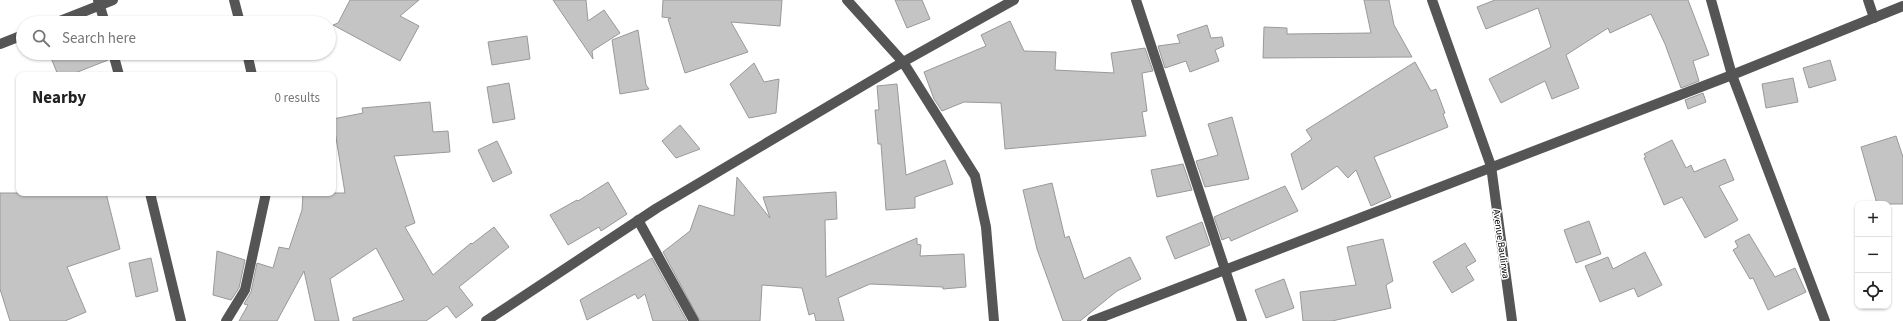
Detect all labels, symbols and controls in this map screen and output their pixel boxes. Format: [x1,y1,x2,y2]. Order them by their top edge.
search box [16,16,336,60]
icon: search [30,27,52,49]
text: Search here [62,28,136,49]
text: Nearby [32,86,86,110]
text: 0 results [275,89,320,107]
map controls [1855,201,1891,309]
button: + [1855,201,1891,237]
street label: Avenue Baulirwa [1489,208,1513,280]
button: − [1855,237,1891,273]
button: locate [1855,273,1891,309]

